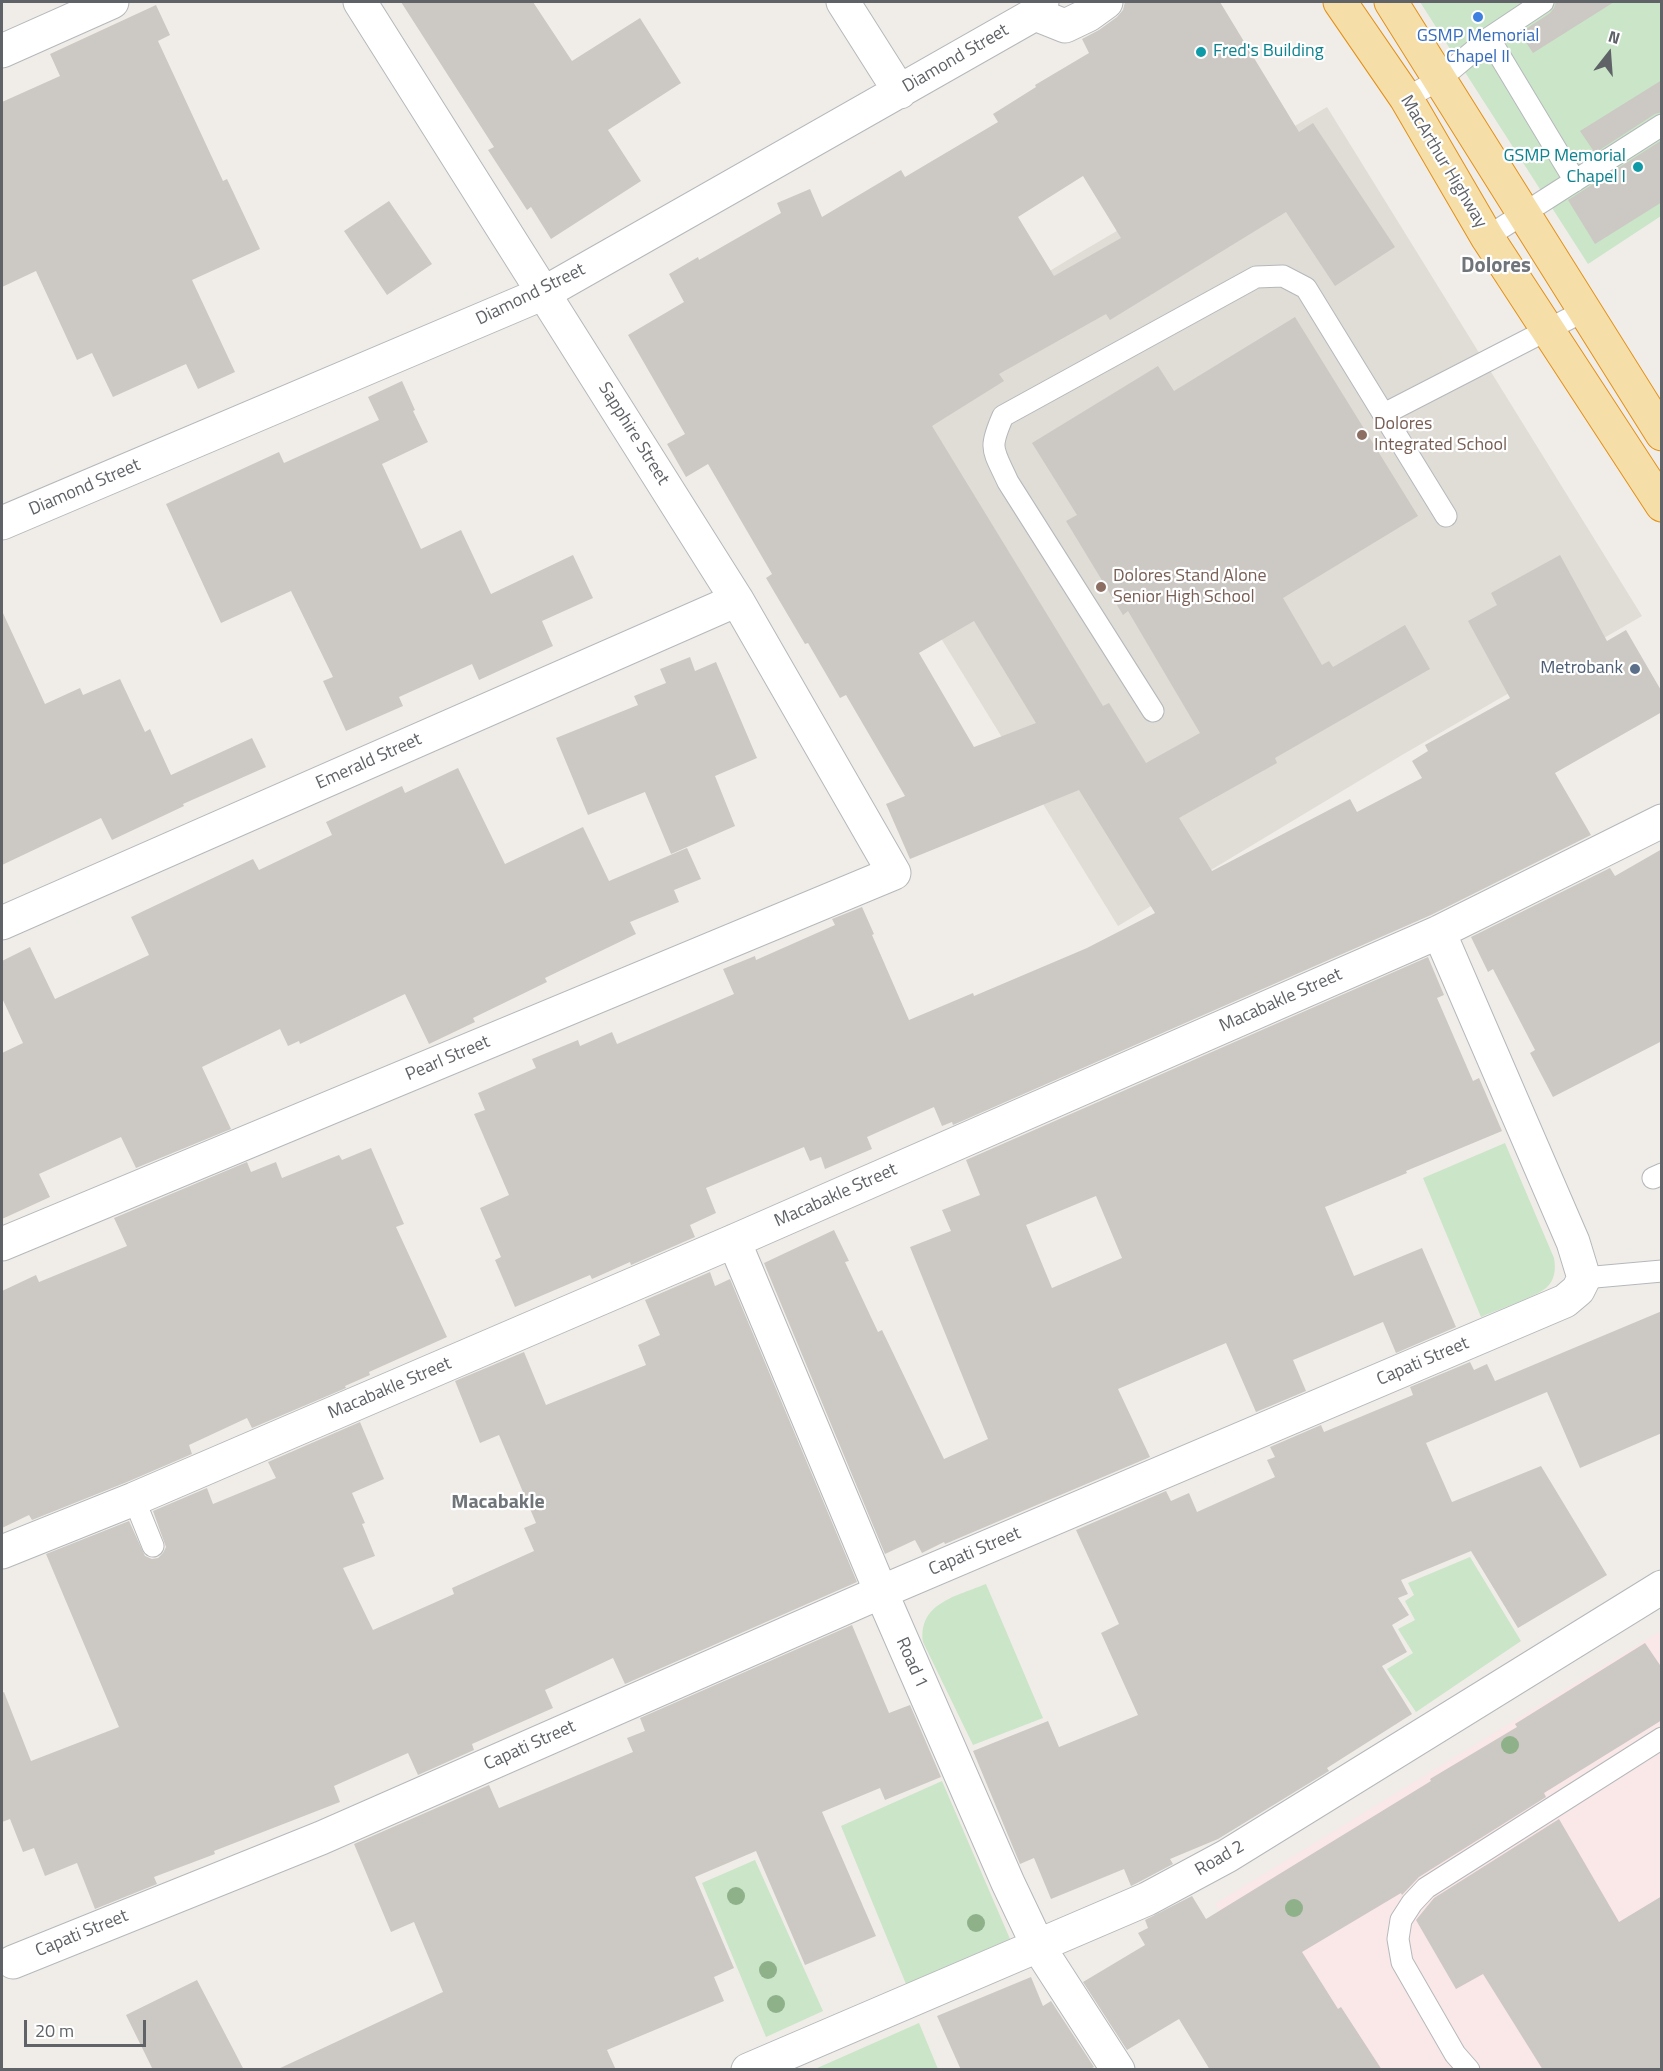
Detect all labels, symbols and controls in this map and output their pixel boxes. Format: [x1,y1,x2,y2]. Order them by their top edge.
marker: GSMP Memorial Chapel II [1471,10,1485,24]
street label: Diamond Street [899,20,1013,98]
north arrow [1579,24,1639,84]
text: N [1605,24,1623,50]
place label: GSMP Memorial Chapel II [1417,26,1539,68]
place label: Fred's Building [1213,41,1324,63]
marker: Fred's Building [1194,45,1208,59]
street label: MacArthur Highway [1395,92,1491,232]
place label: GSMP Memorial Chapel I [1503,146,1626,188]
marker: GSMP Memorial Chapel I [1631,160,1645,174]
district label: Dolores [1461,254,1531,280]
street label: Diamond Street [473,259,589,331]
street label: Sapphire Street [593,379,673,489]
place label: Dolores Integrated School [1374,414,1507,456]
marker: Dolores Integrated School [1355,428,1369,442]
street label: Diamond Street [26,455,144,521]
place label: Dolores Stand Alone Senior High School [1113,566,1266,608]
marker: Dolores Stand Alone Senior High School [1094,580,1108,594]
place label: Metrobank [1540,658,1623,680]
marker: Metrobank [1628,662,1642,676]
street label: Emerald Street [313,729,425,795]
street label: Macabakle Street [1216,964,1346,1038]
street label: Pearl Street [403,1032,493,1086]
street label: Macabakle Street [771,1159,901,1233]
street label: Capati Street [1374,1333,1472,1391]
street label: Macabakle Street [325,1353,455,1425]
district label: Macabakle [451,1491,545,1515]
street label: Capati Street [926,1523,1024,1581]
street label: Road 1 [890,1634,932,1692]
street label: Capati Street [481,1716,579,1776]
street label: Road 2 [1192,1836,1248,1882]
street label: Capati Street [33,1906,131,1962]
scale bar [27,2008,148,2046]
text: 20 m [35,2017,74,2044]

